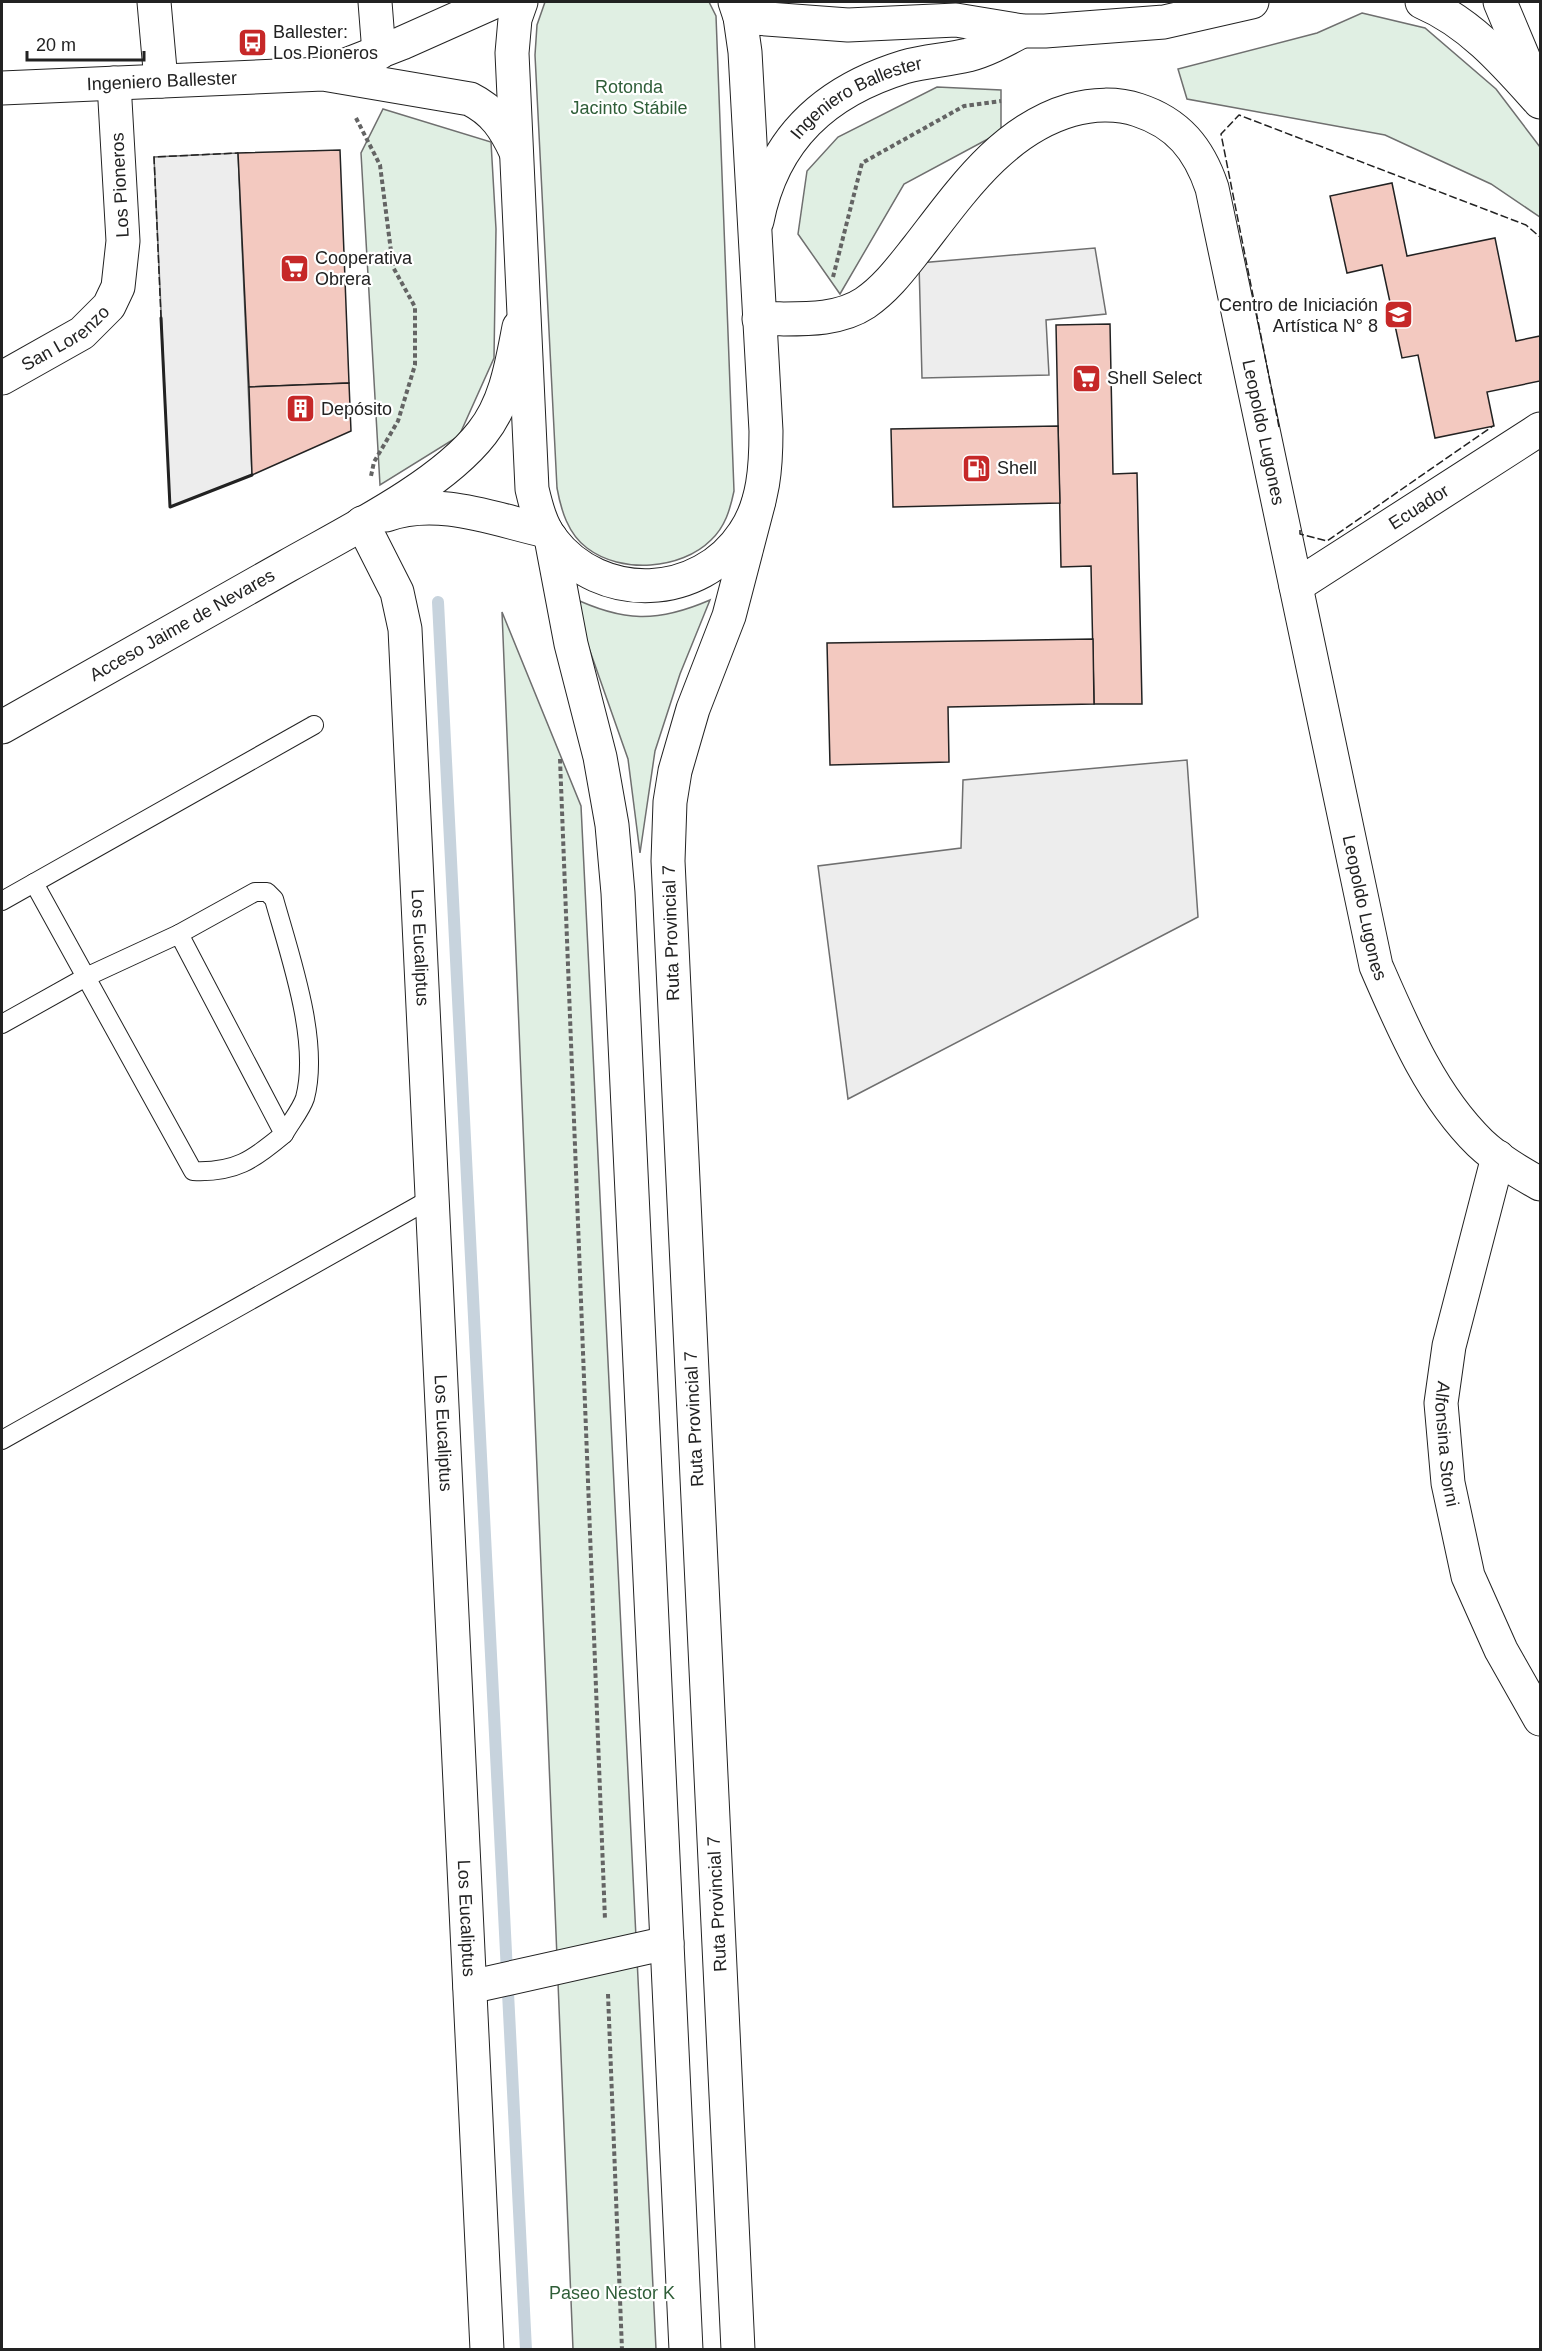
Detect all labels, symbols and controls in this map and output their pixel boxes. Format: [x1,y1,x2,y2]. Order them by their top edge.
place label: Ballester: Los Pioneros [273,22,378,63]
scale bar [27,24,144,62]
bus stop icon: Ballester: Los Pioneros [236,26,268,58]
text: 20 m [36,35,76,55]
street label: Ingeniero Ballester [786,53,923,143]
street label: Ingeniero Ballester [86,68,237,94]
park label: Rotonda Jacinto Stábile [570,77,688,118]
street label: Los Pioneros [107,132,133,238]
place label: Cooperativa Obrera [315,248,413,289]
supermarket icon: Cooperativa Obrera [278,252,310,284]
place label: Centro de Iniciación Artística N° 8 [1219,295,1378,336]
school or university icon: Centro de Iniciación Artística N° 8 [1383,299,1415,331]
street label: San Lorenzo [18,302,113,375]
street label: Leopoldo Lugones [1238,358,1289,507]
supermarket icon: Shell Select [1070,362,1102,394]
place label: Shell Select [1107,368,1202,388]
building icon: Depósito [284,393,316,425]
place label: Depósito [321,399,392,419]
fuel station icon: Shell [960,452,992,484]
place label: Shell [997,458,1037,478]
street label: Ecuador [1385,480,1452,534]
street label: Acceso Jaime de Nevares [86,565,278,685]
street label: Leopoldo Lugones [1339,833,1391,983]
street label: Ruta Provincial 7 [659,865,683,1001]
street label: Los Eucaliptus [407,888,433,1006]
street label: Ruta Provincial 7 [680,1351,708,1487]
street label: Los Eucaliptus [431,1374,456,1492]
street label: Alfonsina Storni [1431,1380,1463,1509]
street label: Ruta Provincial 7 [703,1836,731,1972]
street label: Los Eucaliptus [454,1859,479,1977]
park label: Paseo Nestor K [549,2283,675,2303]

